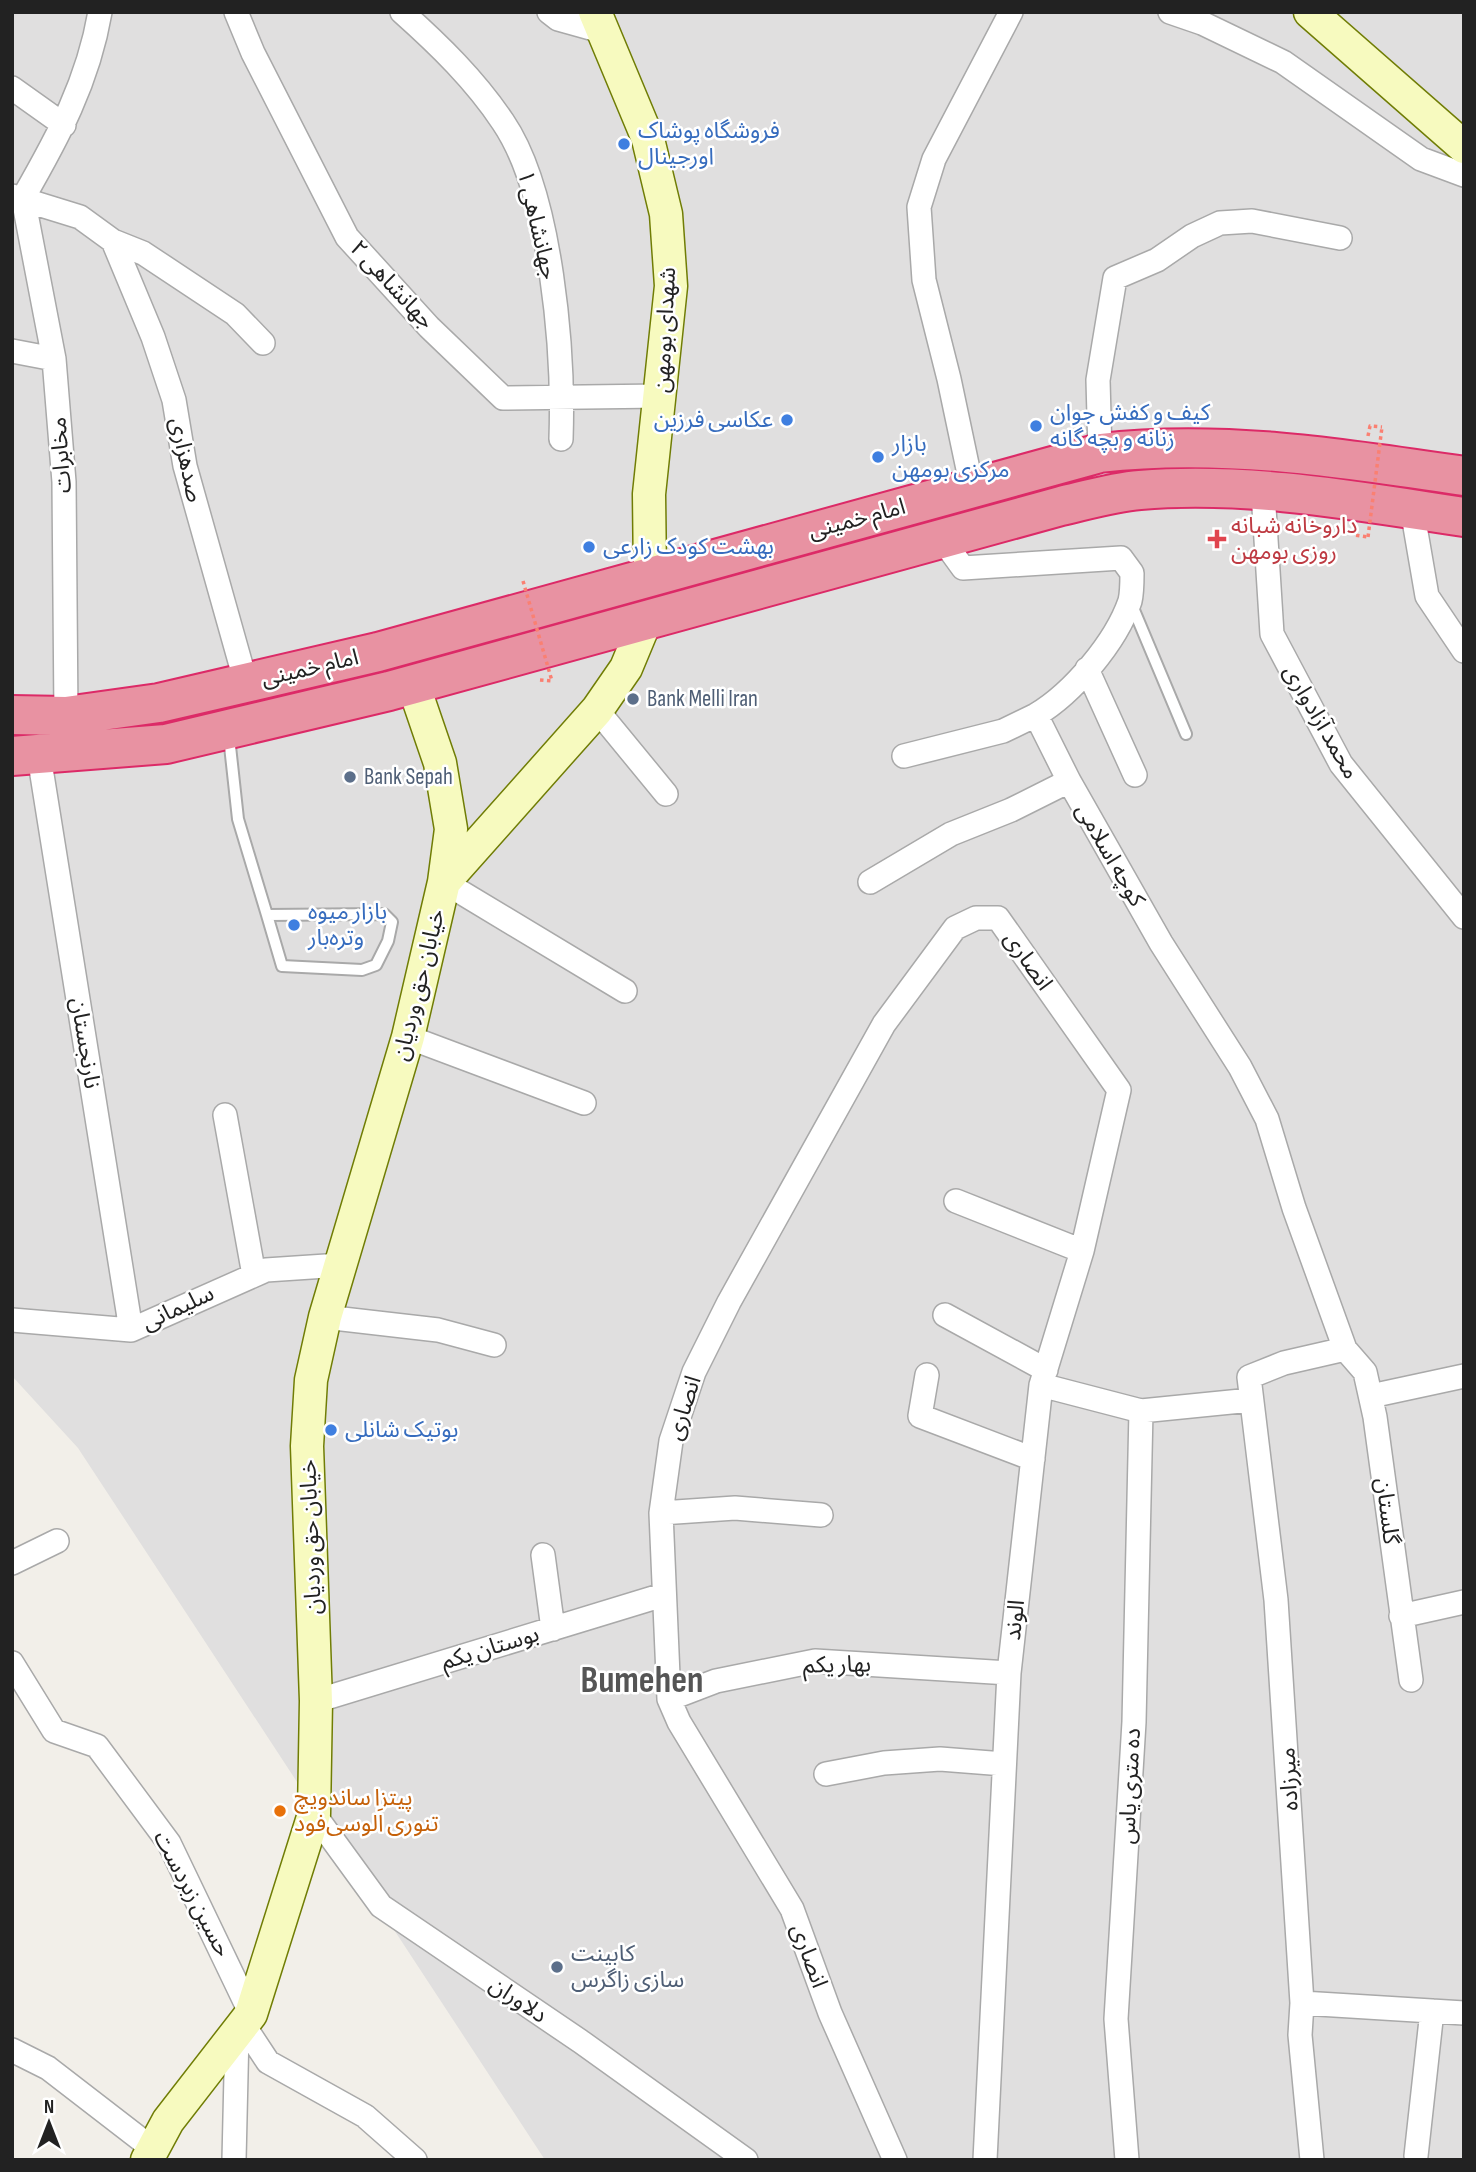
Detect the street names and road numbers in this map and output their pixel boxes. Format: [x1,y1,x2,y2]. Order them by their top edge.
street label: جهانشاهی ۱ [511,168,563,282]
street label: جهانشاهی ۲ [344,235,440,335]
street label: شهدای بومهن [648,266,682,394]
street label: صدهزاری [163,415,209,505]
street label: مخابرات [44,416,78,494]
street label: امام خمینی [805,493,909,548]
street label: امام خمینی [258,643,362,696]
street label: محمد آزادواری [1277,660,1365,784]
street label: کوچه اسلامی [1069,798,1151,912]
street label: خیابان حق وردیان [387,906,451,1064]
street label: انصاری [998,926,1058,996]
street label: نارنجستان [64,995,106,1091]
street label: سلیمانی [137,1279,219,1337]
street label: انصاری [660,1372,708,1444]
street label: خیابان حق وردیان [294,1459,328,1615]
street label: گلستان [1369,1476,1405,1546]
street label: الوند [999,1598,1031,1642]
street label: بوستان یکم [437,1620,543,1678]
street label: بهار یکم [803,1650,871,1682]
street label: ده متری یاس [1113,1727,1147,1845]
street label: میرزاده [1273,1747,1305,1811]
street label: حسین زبردست [147,1826,237,1962]
street label: انصاری [785,1920,833,1992]
street label: دلاوران [484,1971,552,2029]

